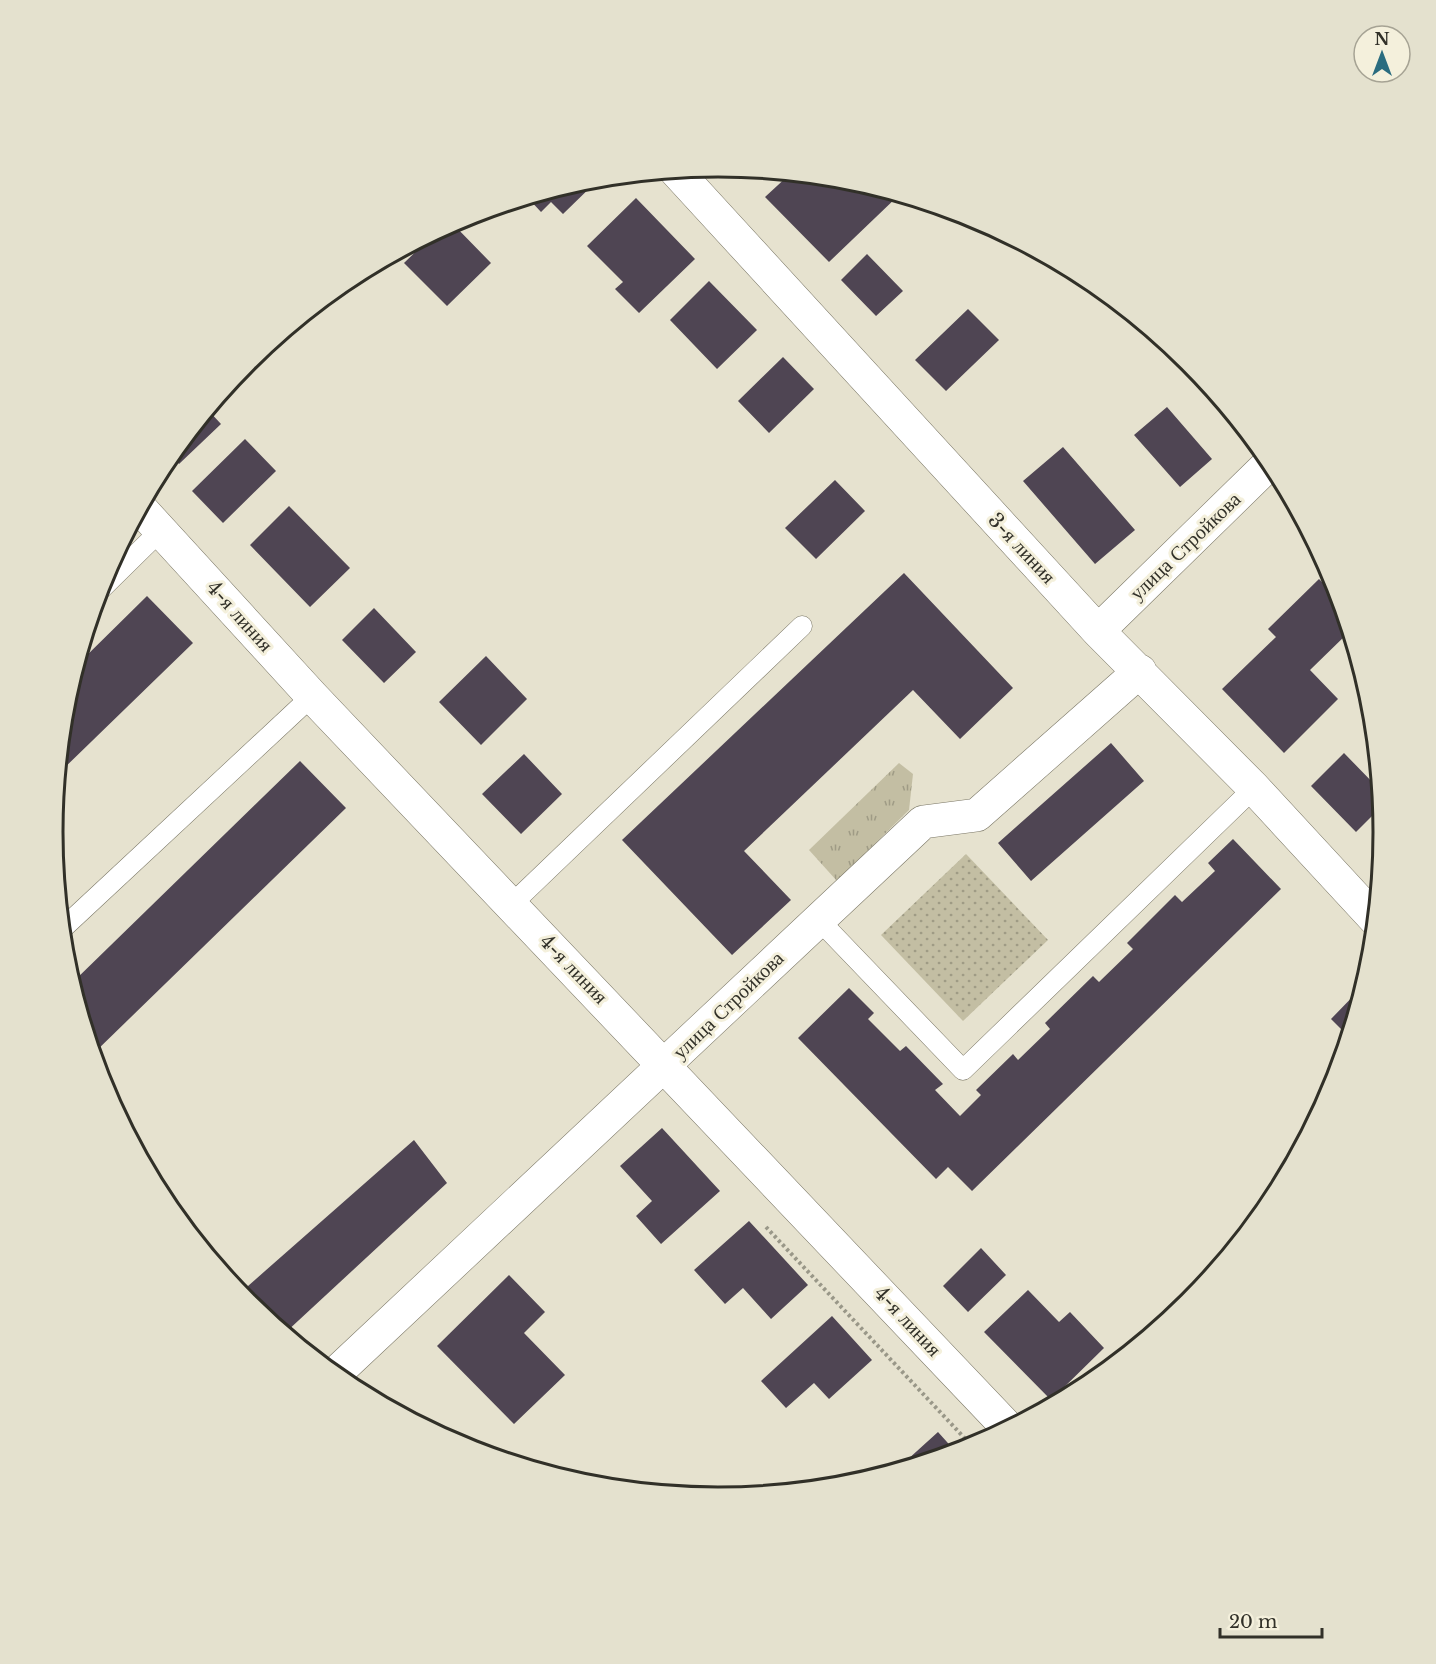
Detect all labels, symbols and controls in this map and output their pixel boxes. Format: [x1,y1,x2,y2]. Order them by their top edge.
north arrow [1352,24,1412,84]
text: N [1374,29,1390,49]
street label: улица Стройкова [1125,487,1245,605]
street label: 3-я линия [983,508,1061,588]
street label: 4-я линия [202,576,278,656]
street label: 4-я линия [535,929,613,1009]
street label: улица Стройкова [668,946,788,1064]
street label: 4-я линия [869,1281,947,1361]
scale bar [1220,1601,1322,1639]
text: 20 m [1229,1611,1277,1633]

